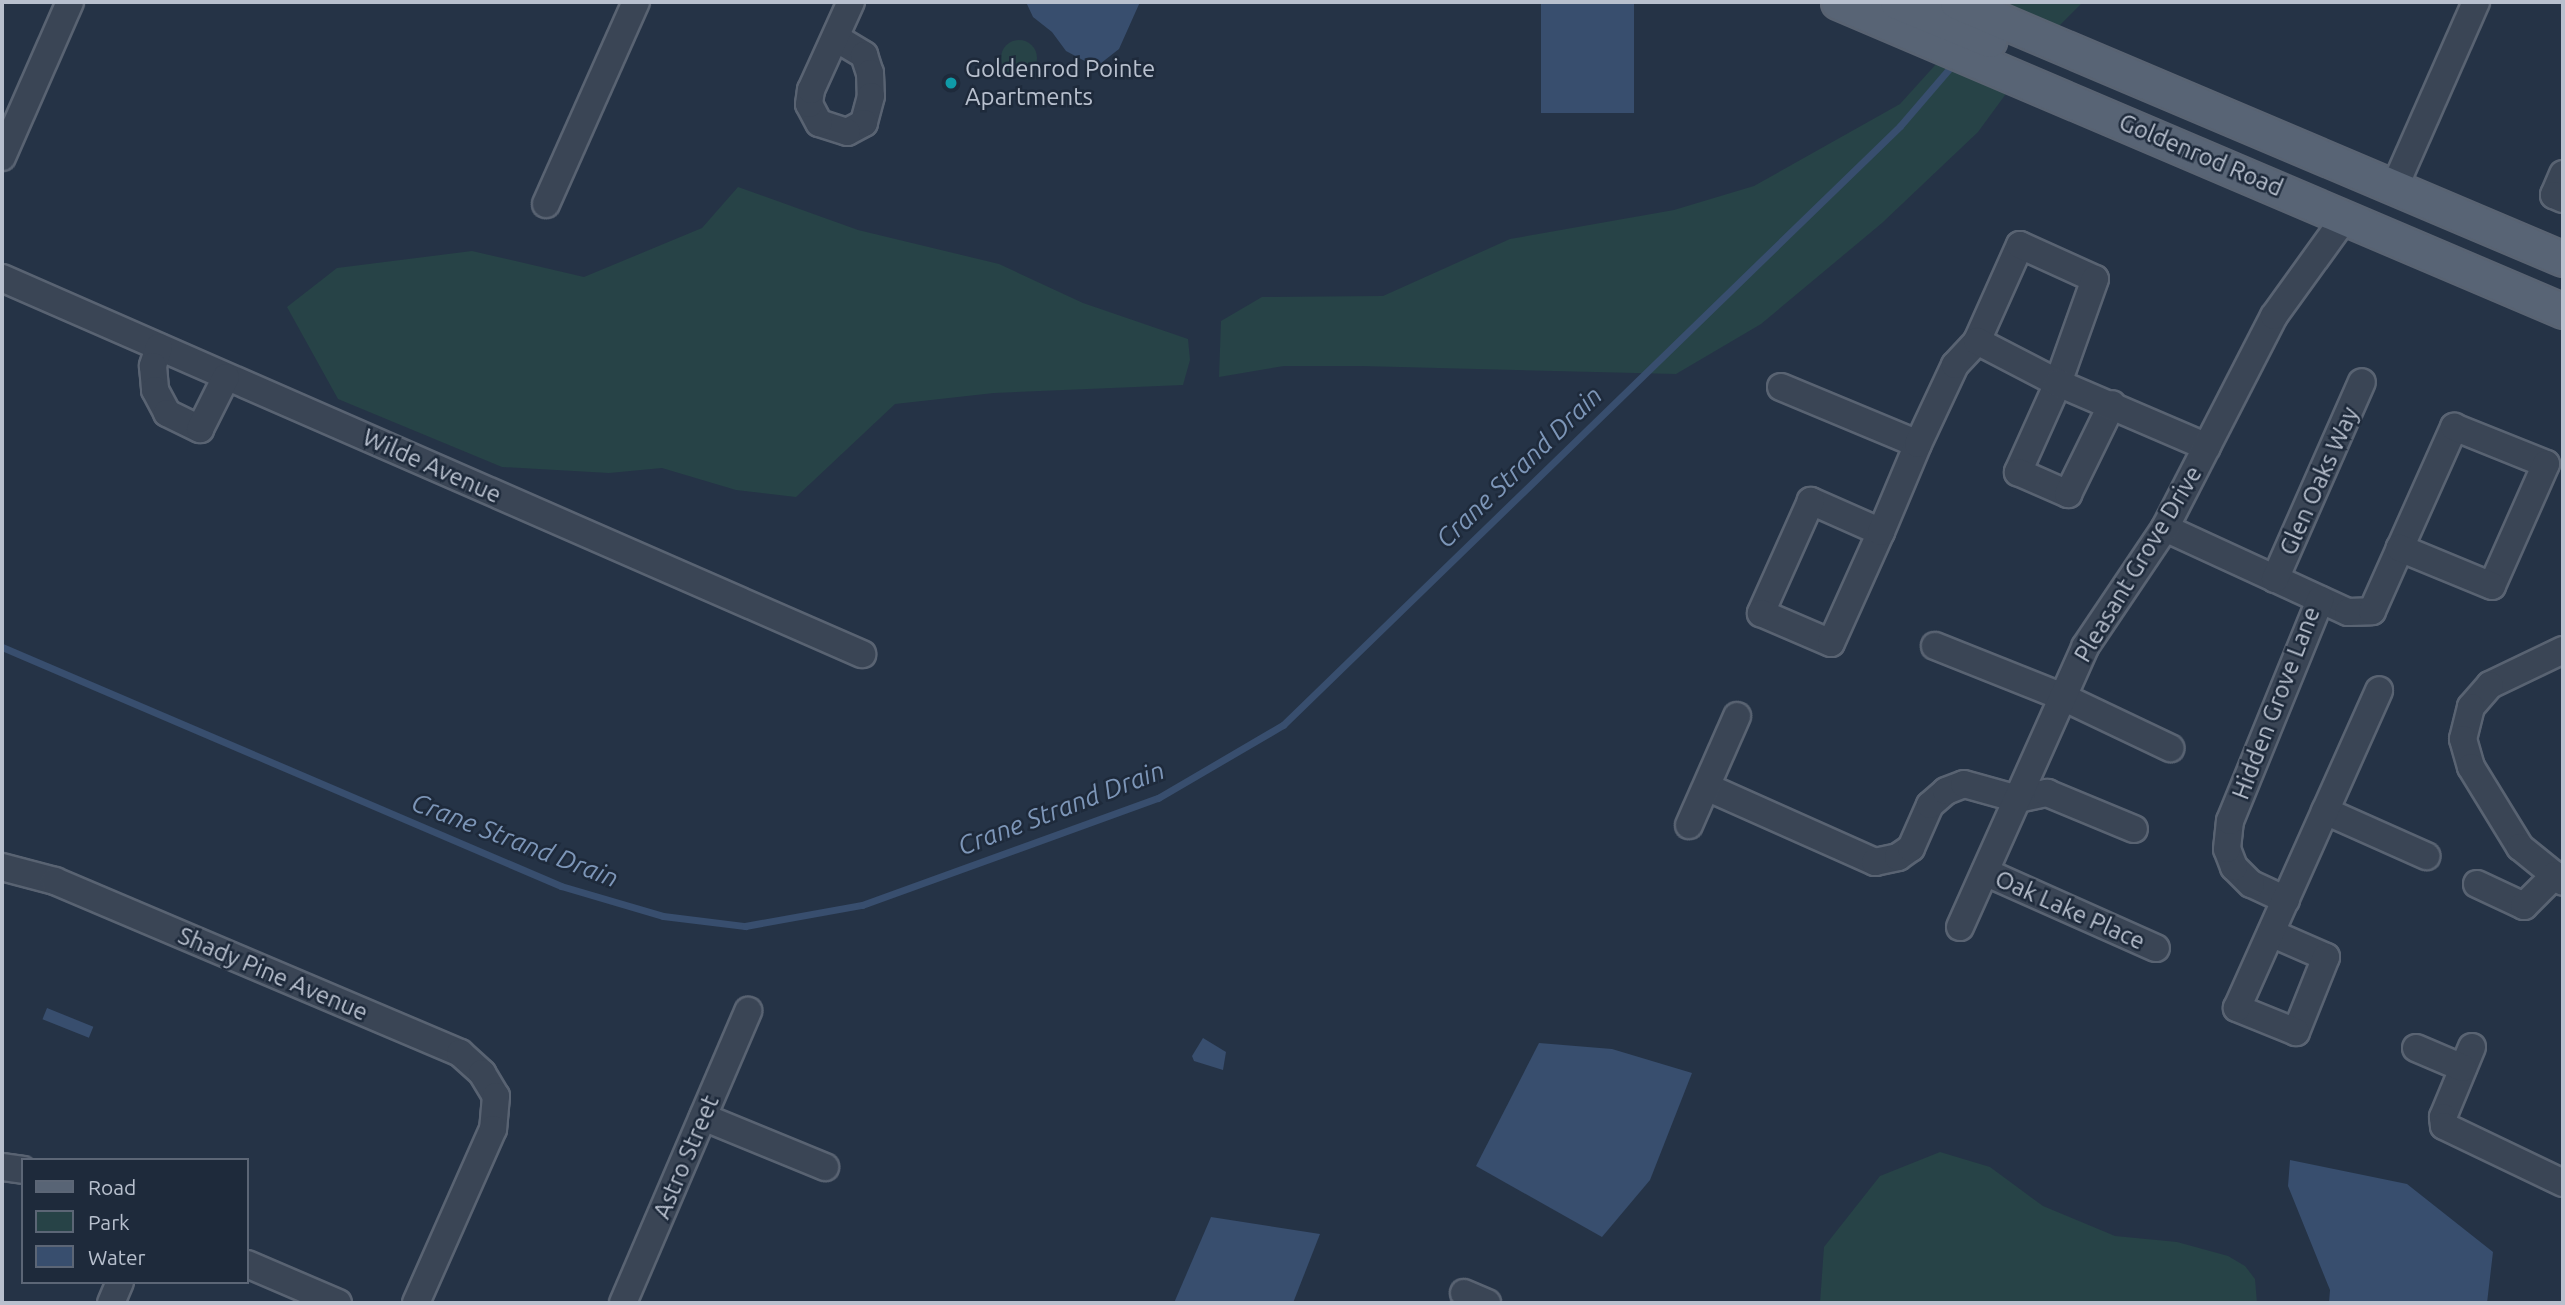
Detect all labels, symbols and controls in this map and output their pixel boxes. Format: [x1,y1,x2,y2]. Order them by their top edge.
place label: Goldenrod Pointe Apartments [965,55,1155,111]
marker: Goldenrod Pointe Apartments [943,75,959,91]
street label: Goldenrod Road [2115,108,2287,202]
water label: Crane Strand Drain [1429,380,1609,554]
street label: Glen Oaks Way [2273,402,2365,560]
street label: Wilde Avenue [358,423,506,509]
street label: Pleasant Grove Drive [2068,461,2208,667]
street label: Hidden Grove Lane [2226,603,2326,803]
water label: Crane Strand Drain [953,754,1169,862]
water label: Crane Strand Drain [407,786,623,894]
street label: Oak Lake Place [1991,864,2149,956]
street label: Shady Pine Avenue [174,921,372,1027]
street label: Astro Street [647,1091,725,1223]
legend [21,1158,248,1284]
text: Road [88,1175,136,1199]
text: Park [88,1210,130,1234]
text: Water [88,1245,146,1269]

